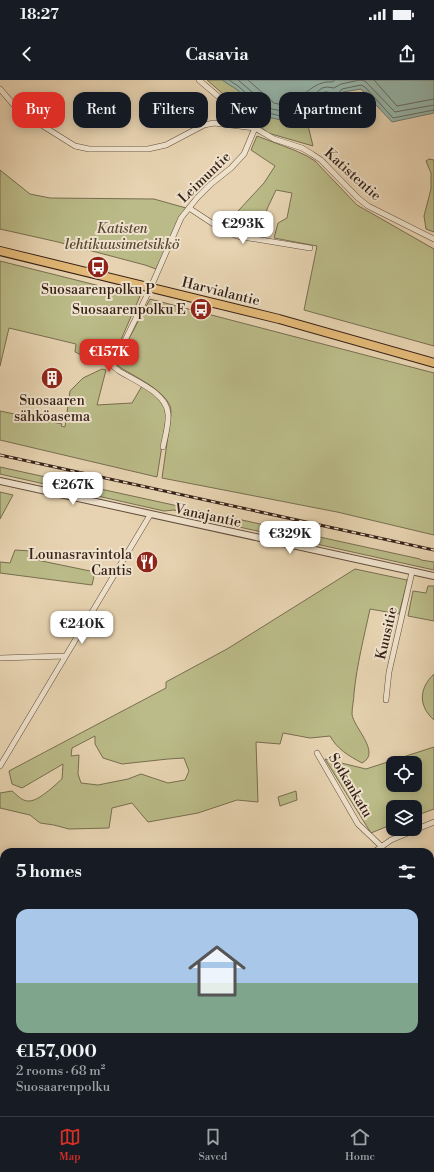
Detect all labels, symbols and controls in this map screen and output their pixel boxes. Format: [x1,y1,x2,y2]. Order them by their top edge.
text: 18:27 [20,5,59,24]
icon: back [16,43,38,65]
text: Casavia [185,43,249,66]
icon: share [396,43,418,65]
chip: Buy [12,92,65,128]
chip: Rent [73,92,131,128]
chip: Filters [139,92,208,128]
chip: New [216,92,271,128]
chip: Apartment [279,92,376,128]
street label: Katistentie [320,144,385,205]
street label: Leimuntie [175,148,235,207]
pin: €293K [215,211,271,245]
text: €293K [221,216,265,232]
park label: Katisten lehtikuusimetsikkö [65,220,180,254]
bus stop icon: Suosaarenpolku P [85,254,111,280]
street label: Harvialantie [180,274,262,310]
place label: Suosaarenpolku P [41,281,155,299]
bus stop icon: Suosaarenpolku E [188,296,214,322]
place label: Suosaarenpolku E [72,301,186,319]
pin: €157K [81,339,137,373]
text: €157K [89,344,129,360]
building icon: Suosaaren sähköasema [39,365,65,391]
place label: Suosaaren sähköasema [14,392,91,426]
pin: €267K [45,472,101,506]
text: €267K [52,477,94,493]
street label: Vanajantie [172,500,243,532]
pin: €329K [262,521,318,555]
text: €329K [268,526,312,542]
place label: Lounasravintola Cantis [29,546,133,580]
restaurant icon: Lounasravintola Cantis [134,549,160,575]
street label: Kuusitie [372,605,402,661]
pin: €240K [54,611,110,645]
text: €240K [59,616,105,632]
street label: Sotkankatu [324,750,376,821]
map controls [386,756,422,836]
button: locate [386,756,422,792]
button: layers [386,800,422,836]
text: 5 homes [16,861,82,883]
icon: filters [396,861,418,883]
icon: home [181,935,253,1007]
text: €157,000 [16,1041,97,1063]
text: 2 rooms · 68 m² [16,1063,105,1079]
text: Suosaarenpolku [16,1079,110,1095]
tab: Map [59,1126,81,1164]
tab: Saved [198,1126,227,1164]
tab: Home [345,1126,375,1164]

